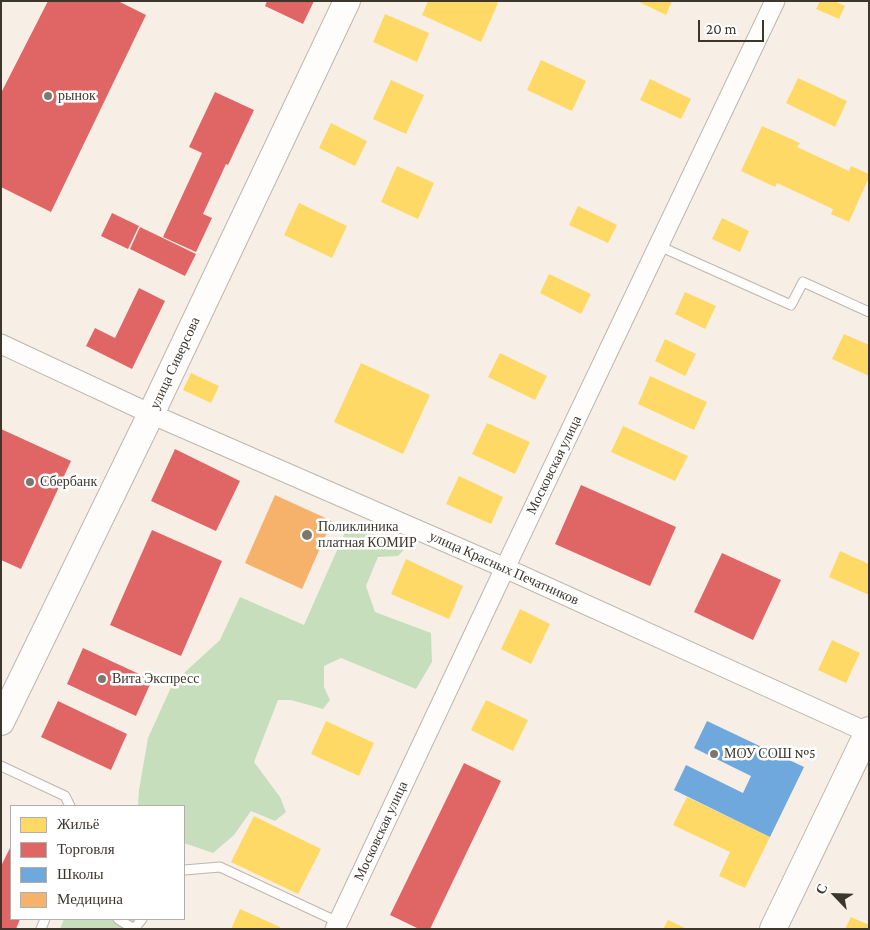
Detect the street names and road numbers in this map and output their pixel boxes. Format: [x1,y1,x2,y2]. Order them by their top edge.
street label: улица Сиверсова [146,314,204,412]
street label: Московская улица [523,413,585,517]
street label: улица Красных Печатников [427,527,581,609]
street label: Московская улица [351,779,411,883]

